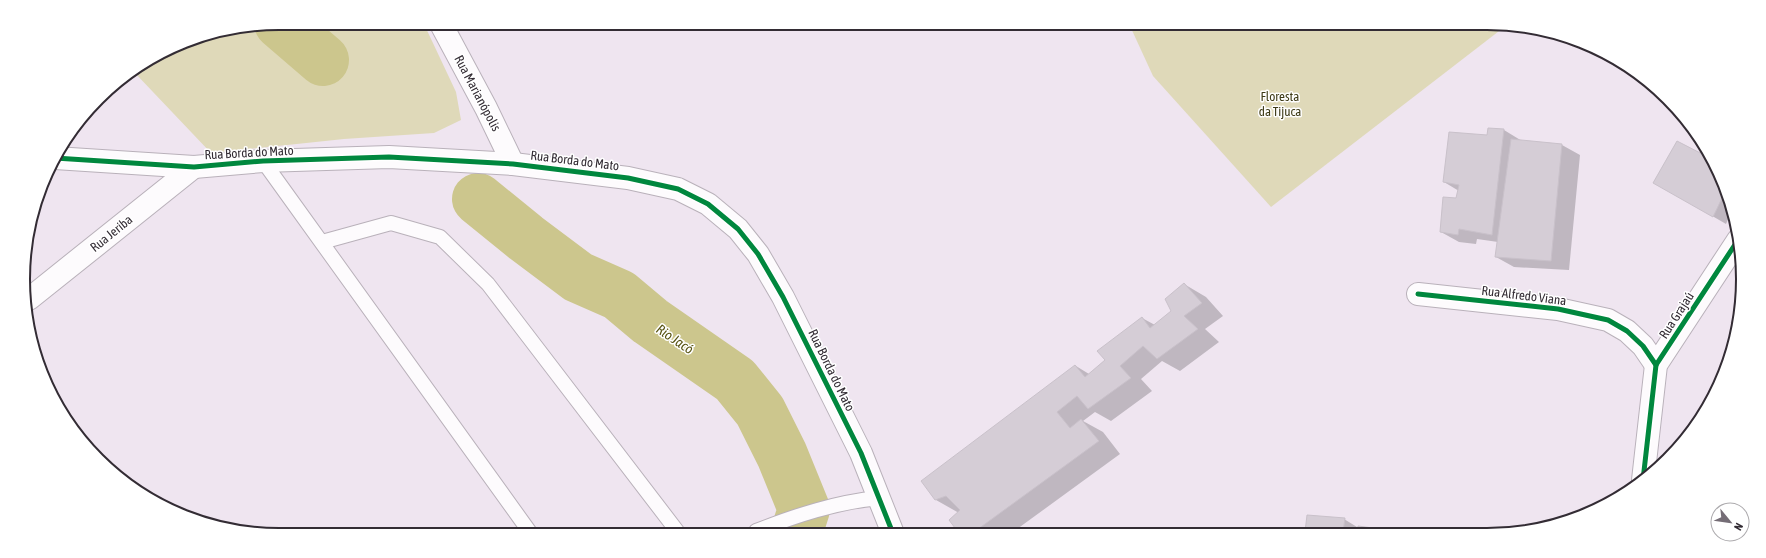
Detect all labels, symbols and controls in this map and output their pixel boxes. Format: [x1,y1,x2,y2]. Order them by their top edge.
street label: Rua Marianópolis [451,53,504,134]
park label: Floresta da Tijuca [1259,89,1301,119]
street label: Rua Borda do Mato [204,143,294,162]
street label: Rua Borda do Mato [530,148,620,173]
street label: Rua Jeriba [87,212,135,255]
street label: Rua Alfredo Viana [1481,283,1567,308]
street label: Rua Grajaú [1656,289,1697,341]
water label: Rio Jacó [653,321,697,357]
street label: Rua Borda do Mato [805,327,858,414]
north arrow [1710,502,1750,542]
text: N [1732,521,1746,533]

